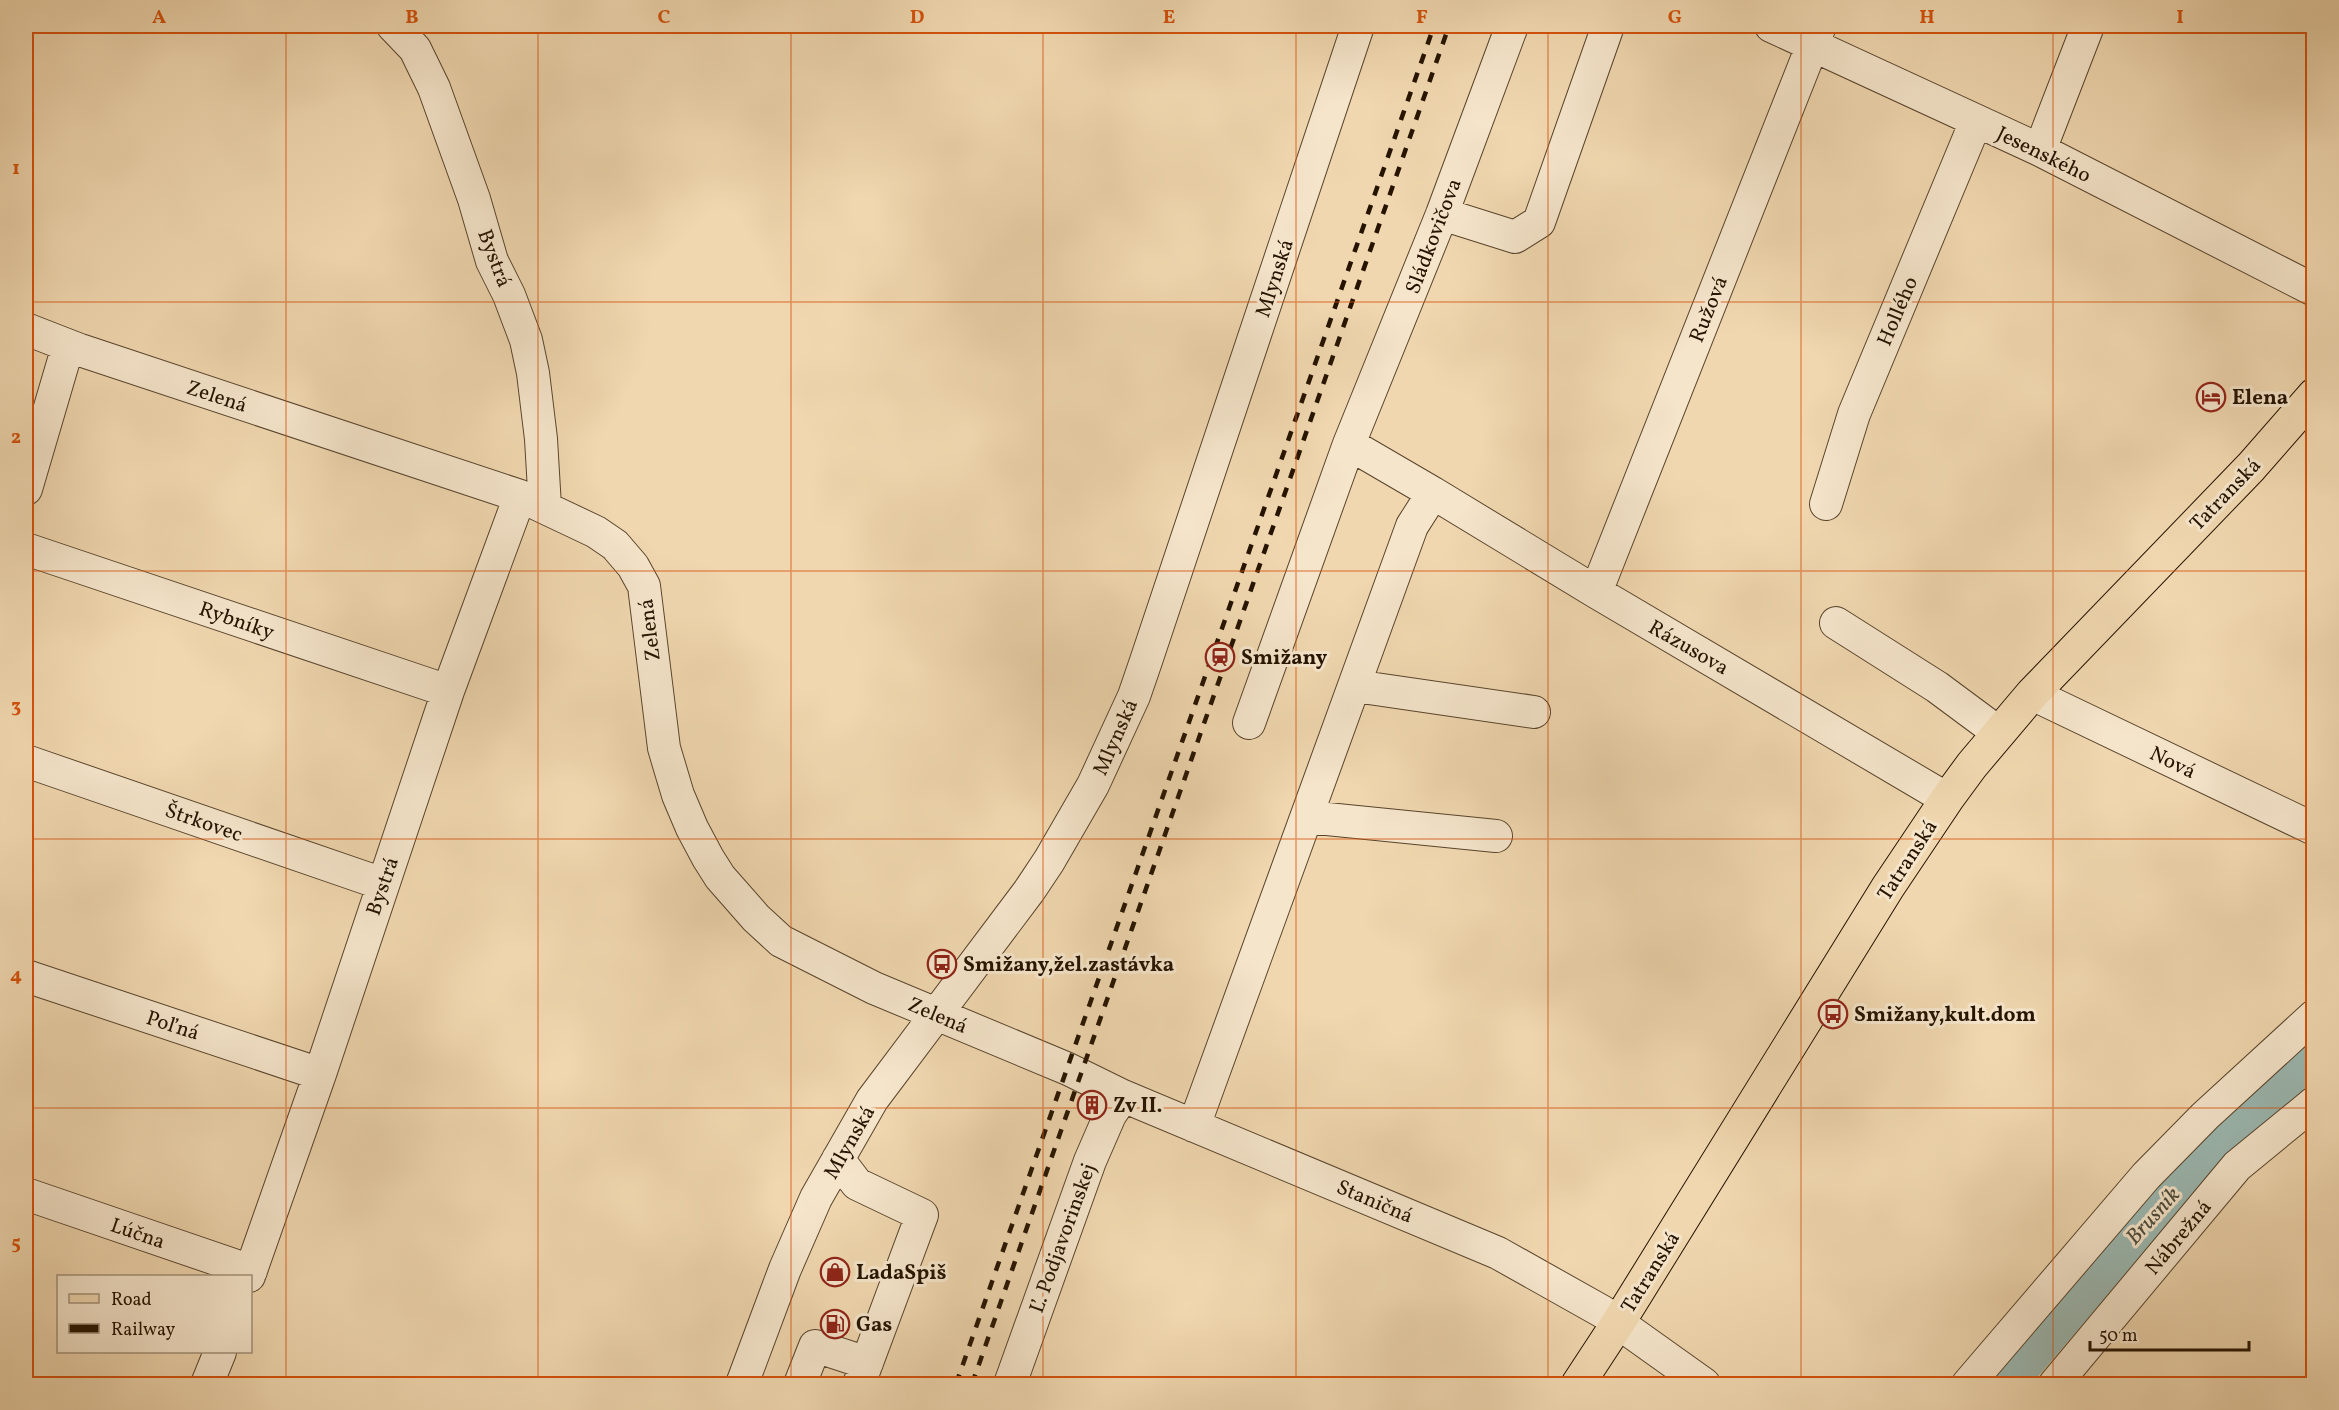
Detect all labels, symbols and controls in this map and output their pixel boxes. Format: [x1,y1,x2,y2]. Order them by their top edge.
text: A [152,4,166,32]
text: B [405,4,419,32]
text: C [658,4,671,32]
text: D [910,4,924,32]
text: E [1163,4,1175,32]
text: F [1416,4,1428,32]
text: G [1668,4,1682,32]
text: H [1919,4,1935,32]
text: I [2176,4,2184,32]
street label: Jesenského [1991,120,2096,191]
text: 1 [12,155,20,183]
street label: Sládkovičova [1399,175,1470,298]
street label: Bystrá [469,225,518,292]
street label: Mlynská [1249,236,1302,321]
street label: Ružová [1683,272,1736,347]
street label: Hollého [1871,272,1926,351]
street label: Zelená [182,374,251,421]
hotel icon: Elena [2195,381,2227,413]
place label: Elena [2232,384,2288,413]
text: 2 [11,424,21,452]
street label: Tatranská [2184,452,2268,538]
street label: Rybníky [195,595,279,648]
street label: Zelená [632,597,669,663]
street label: Rázusova [1643,614,1734,683]
station icon: Smižany [1204,641,1236,673]
place label: Smižany [1241,644,1328,673]
text: 3 [11,693,21,721]
street label: Mlynská [1087,695,1146,780]
street label: Nová [2144,740,2200,787]
street label: Štrkovec [161,797,246,850]
street label: Tatranská [1871,815,1945,907]
street label: Bystrá [360,853,407,920]
bus stop icon: Smižany,žel.zastávka [926,948,958,980]
place label: Smižany,žel.zastávka [963,951,1174,980]
text: 4 [10,962,22,990]
street label: Zelená [903,991,972,1042]
bus stop icon: Smižany,kult.dom [1817,998,1849,1030]
place label: Smižany,kult.dom [1854,1001,2036,1030]
street label: Poľná [142,1004,203,1049]
building icon: Zv II. [1076,1089,1108,1121]
place label: Zv II. [1113,1092,1163,1121]
street label: Mlynská [818,1101,883,1185]
street label: Ľ. Podjavorinskej [1023,1160,1104,1317]
street label: Staničná [1332,1173,1417,1231]
water label: Brusník [2119,1181,2188,1253]
street label: Nábrežná [2139,1194,2219,1282]
street label: Lúčna [106,1212,169,1257]
street label: Tatranská [1615,1226,1688,1319]
text: 5 [11,1230,21,1258]
shop icon: LadaSpiš [819,1256,851,1288]
place label: LadaSpiš [856,1259,946,1288]
legend [57,1275,252,1353]
text: Road [111,1288,152,1313]
fuel station icon: Gas [819,1308,851,1340]
place label: Gas [856,1311,892,1340]
scale bar [2090,1314,2249,1352]
text: Railway [111,1318,175,1343]
text: 50 m [2099,1324,2138,1349]

